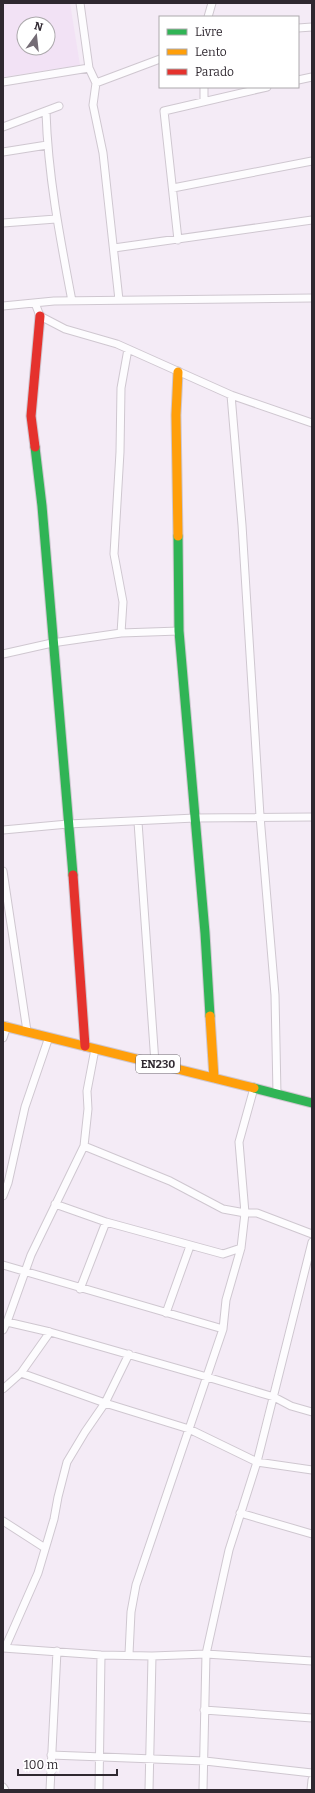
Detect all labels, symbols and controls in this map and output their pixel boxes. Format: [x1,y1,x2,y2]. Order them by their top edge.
north arrow [16,16,56,56]
legend [159,16,299,88]
text: N [33,19,45,34]
text: Livre [195,25,223,39]
text: Lento [195,45,227,59]
text: Parado [195,65,234,79]
road number: EN230 [136,1055,180,1073]
scale bar [18,1751,117,1777]
text: 100 m [24,1758,59,1772]

